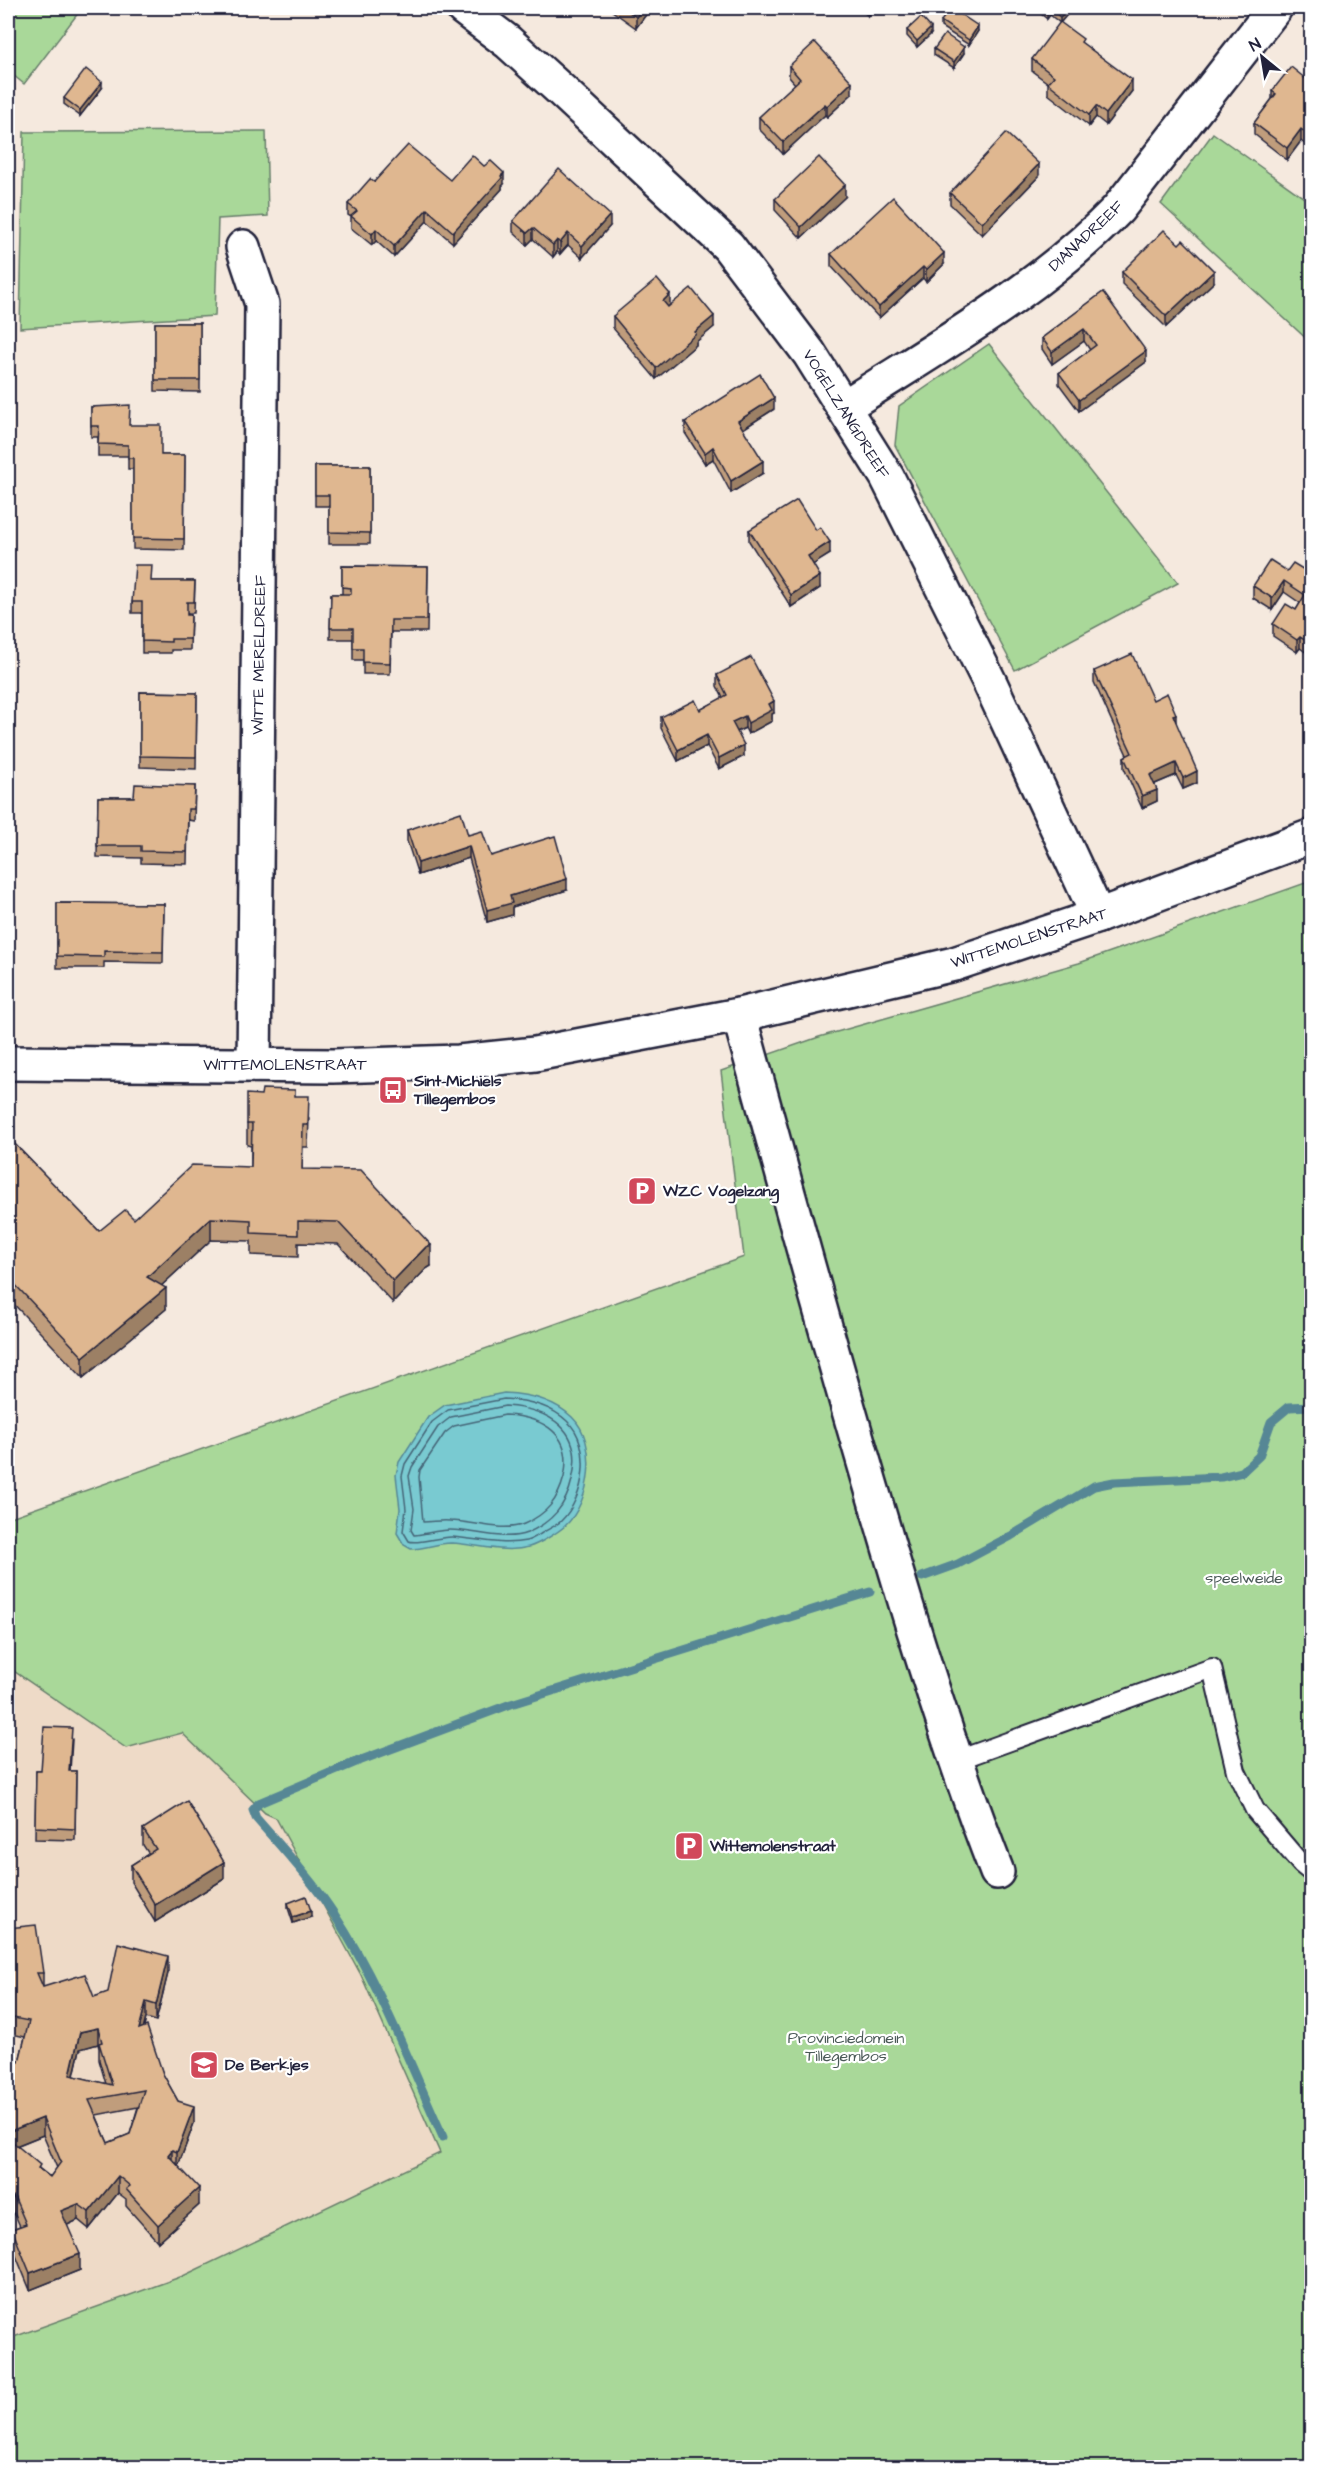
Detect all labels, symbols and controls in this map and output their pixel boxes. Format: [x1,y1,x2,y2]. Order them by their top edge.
north arrow [1232,27,1292,87]
text: N [1245,33,1265,57]
street label: DIANADREEF [1044,196,1128,276]
street label: VOGELZANGDREEF [797,345,895,483]
street label: WITTE MERELDREEF [247,575,271,735]
street label: WITTEMOLENSTRAAT [948,902,1110,974]
street label: WITTEMOLENSTRAAT [203,1054,367,1076]
place label: Sint-Michiels Tillegembos [413,1070,501,1112]
bus stop icon: Sint-Michiels Tillegembos [377,1074,409,1106]
parking icon: WZC Vogelzang [626,1175,658,1207]
place label: WZC Vogelzang [662,1180,780,1204]
park label: speelweide [1205,1567,1283,1589]
parking icon: Wittemolenstraat [673,1830,705,1862]
place label: Wittemolenstraat [709,1835,836,1857]
park label: Provinciedomein Tillegembos [788,2027,904,2068]
school or university icon: De Berkjes [188,2049,220,2081]
place label: De Berkjes [225,2054,309,2076]

